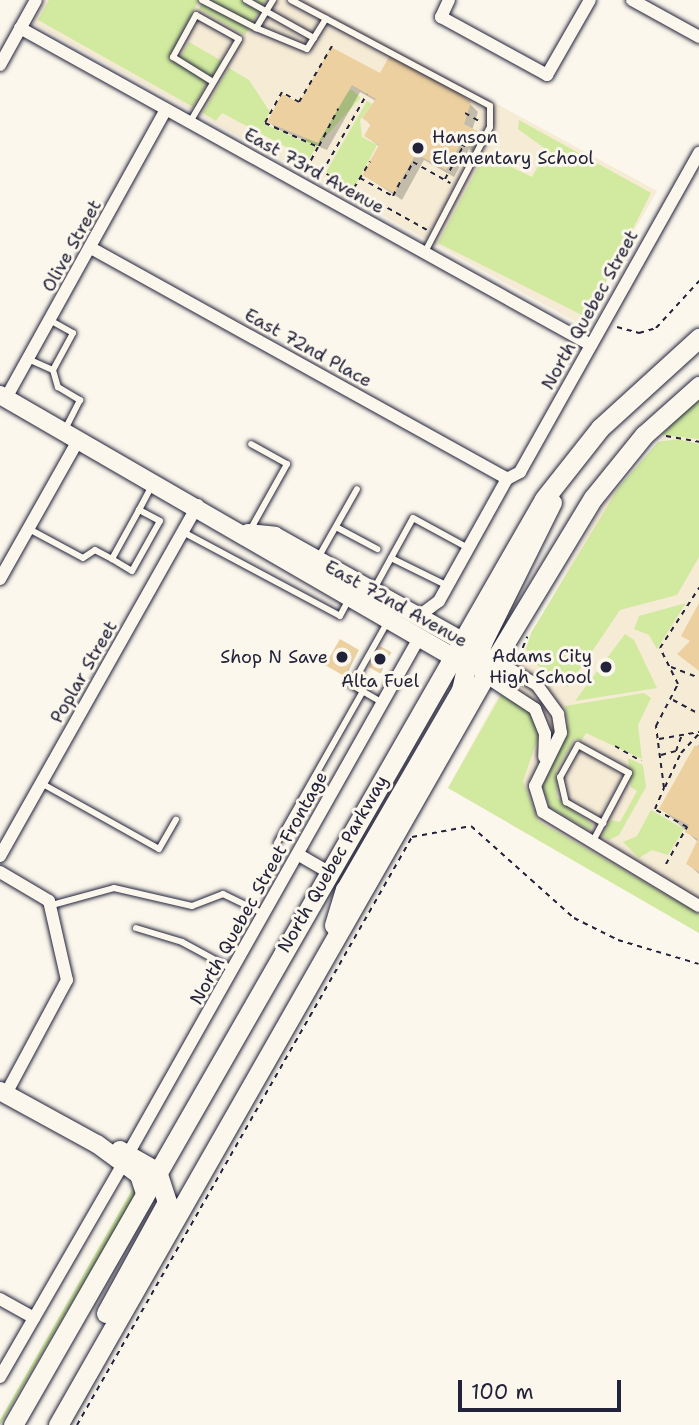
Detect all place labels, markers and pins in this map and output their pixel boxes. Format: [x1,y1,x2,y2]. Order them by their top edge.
place label: Hanson Elementary School [432,127,594,170]
marker: Hanson Elementary School [410,140,426,156]
place label: Shop N Save [220,646,328,668]
place label: Adams City High School [489,646,592,688]
marker: Shop N Save [334,649,350,665]
marker: Alta Fuel [372,651,388,667]
marker: Adams City High School [598,659,614,675]
place label: Alta Fuel [341,670,419,692]

